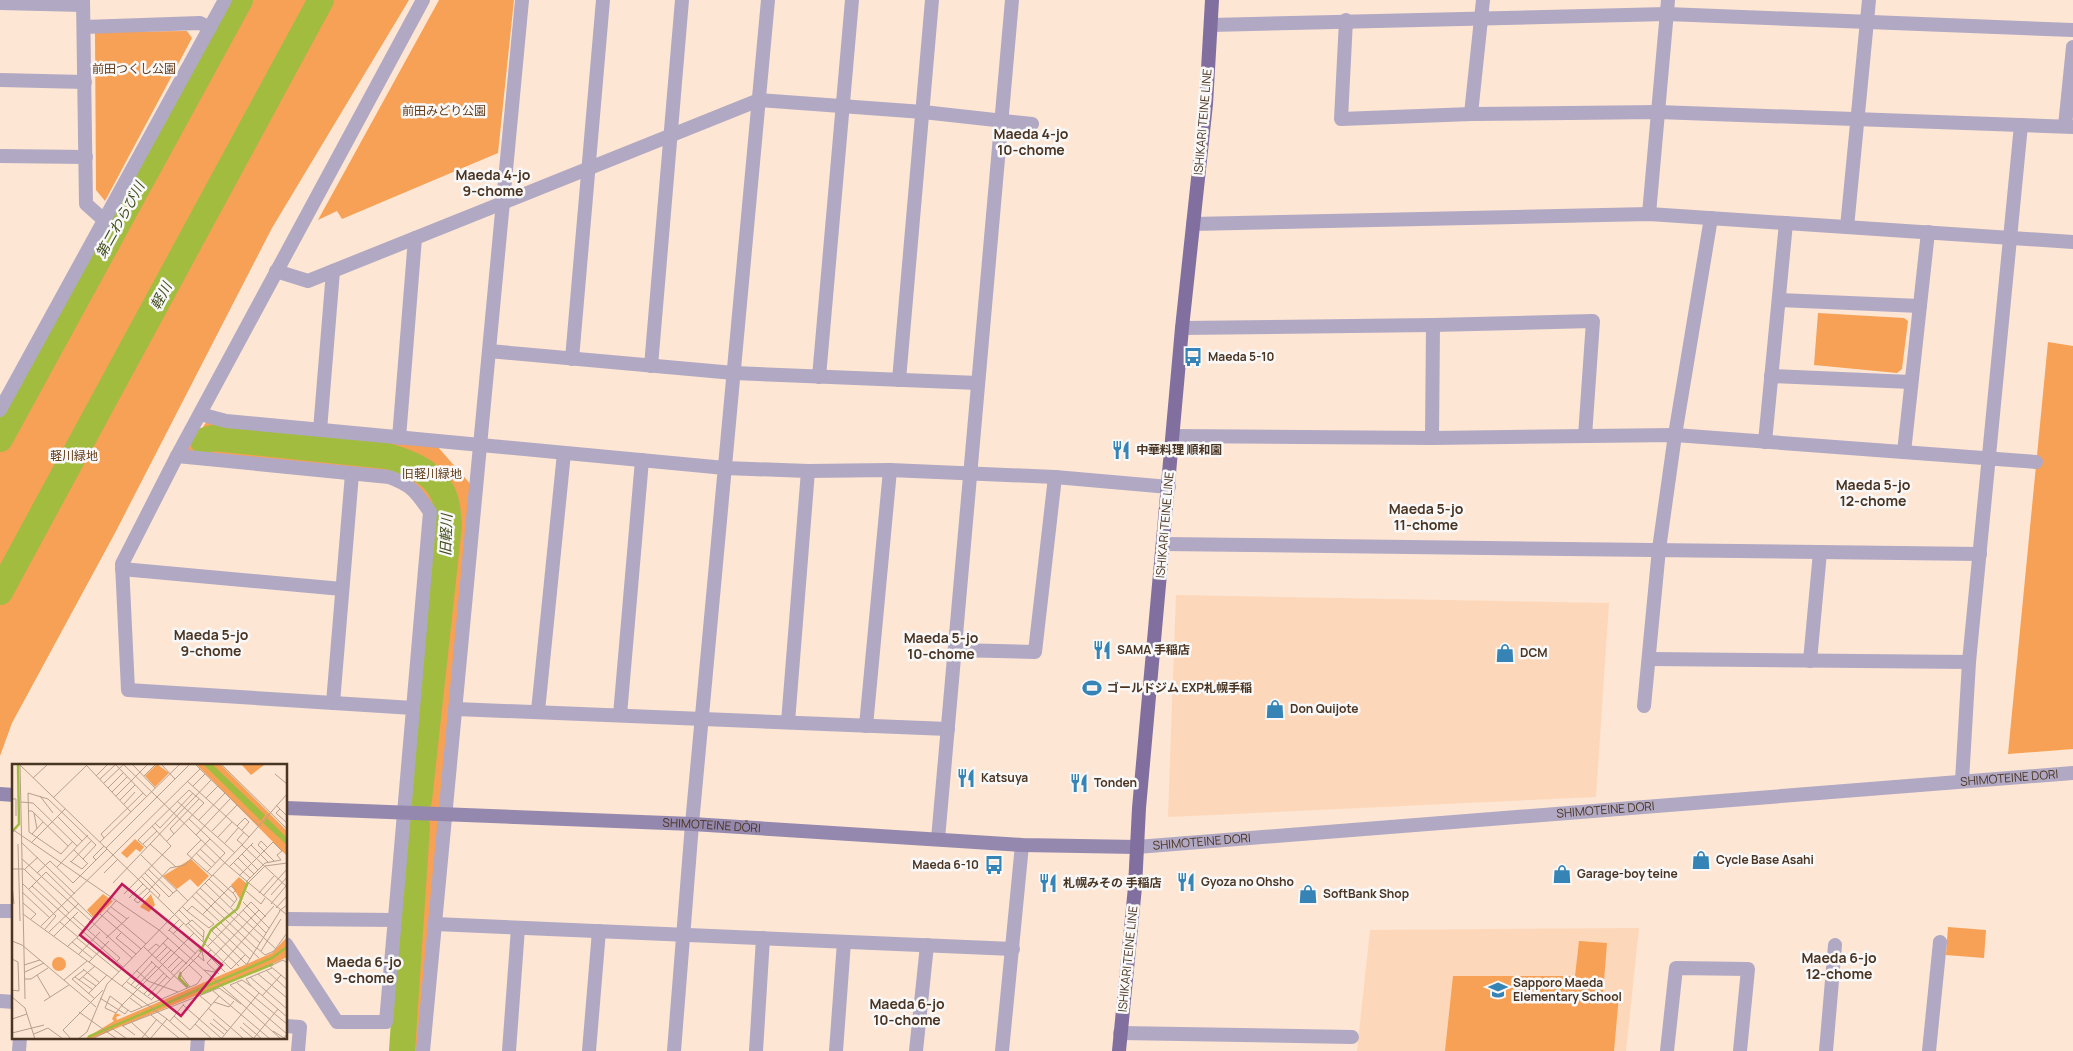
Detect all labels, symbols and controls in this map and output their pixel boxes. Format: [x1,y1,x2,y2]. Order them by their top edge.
park label: 前田つくし公園 [92,60,176,77]
street label: ISHIKARI TEINE LINE [1189,68,1216,176]
park label: 前田みどり公園 [402,102,486,119]
district label: Maeda 4-jo 10-chome [993,124,1069,159]
district label: Maeda 4-jo 9-chome [455,165,531,200]
water label: 第二わらび川 [91,177,149,261]
water label: 軽川 [146,277,176,313]
bus stop icon: Maeda 5-10 [1182,346,1204,368]
place label: Maeda 5-10 [1208,348,1274,365]
restaurant icon: 中華料理 順和園 [1110,439,1132,461]
place label: 中華料理 順和園 [1136,441,1222,458]
park label: 軽川緑地 [50,447,98,464]
park label: 旧軽川緑地 [402,465,462,482]
street label: ISHIKARI TEINE LINE [1151,471,1178,579]
district label: Maeda 5-jo 12-chome [1836,475,1911,510]
district label: Maeda 5-jo 11-chome [1389,499,1464,534]
water label: 旧軽川 [435,512,456,556]
district label: Maeda 5-jo 9-chome [174,625,249,660]
district label: Maeda 5-jo 10-chome [904,628,979,663]
restaurant icon: SAMA 手稲店 [1091,639,1113,661]
place label: SAMA 手稲店 [1117,641,1190,658]
shop icon: DCM [1494,642,1516,664]
place label: DCM [1520,644,1548,661]
sports icon: ゴールドジム EXP札幌手稲 [1081,677,1103,699]
place label: ゴールドジム EXP札幌手稲 [1107,679,1252,696]
shop icon: Don Quijote [1264,698,1286,720]
place label: Don Quijote [1290,700,1359,717]
inset map [12,764,288,1038]
street label: SHIMOTEINE DORI [1960,765,2059,790]
restaurant icon: Katsuya [955,767,977,789]
place label: Katsuya [981,769,1028,786]
restaurant icon: Tonden [1068,772,1090,794]
place label: Tonden [1094,774,1137,791]
street label: SHIMOTEINE DORI [1556,797,1655,822]
street label: SHIMOTEINE DŌRI [662,814,761,836]
street label: SHIMOTEINE DORI [1152,829,1251,854]
shop icon: Cycle Base Asahi [1690,849,1712,871]
place label: Cycle Base Asahi [1716,851,1814,868]
bus stop icon: Maeda 6-10 [983,854,1005,876]
place label: Maeda 6-10 [912,856,979,873]
shop icon: Garage-boy teine [1551,863,1573,885]
place label: Garage-boy teine [1577,865,1678,882]
restaurant icon: Gyoza no Ohsho [1175,871,1197,893]
restaurant icon: 札幌みその 手稲店 [1037,872,1059,894]
place label: Gyoza no Ohsho [1201,873,1294,890]
place label: 札幌みその 手稲店 [1063,874,1161,891]
shop icon: SoftBank Shop [1297,883,1319,905]
place label: SoftBank Shop [1323,885,1409,902]
street label: ISHIKARI TEINE LINE [1113,905,1142,1013]
district label: Maeda 6-jo 12-chome [1801,948,1877,983]
district label: Maeda 6-jo 9-chome [326,952,402,987]
place label: Sapporo Maeda Elementary School [1513,974,1622,1005]
school or university icon: Sapporo Maeda Elementary School [1487,979,1509,1001]
district label: Maeda 6-jo 10-chome [869,994,945,1029]

